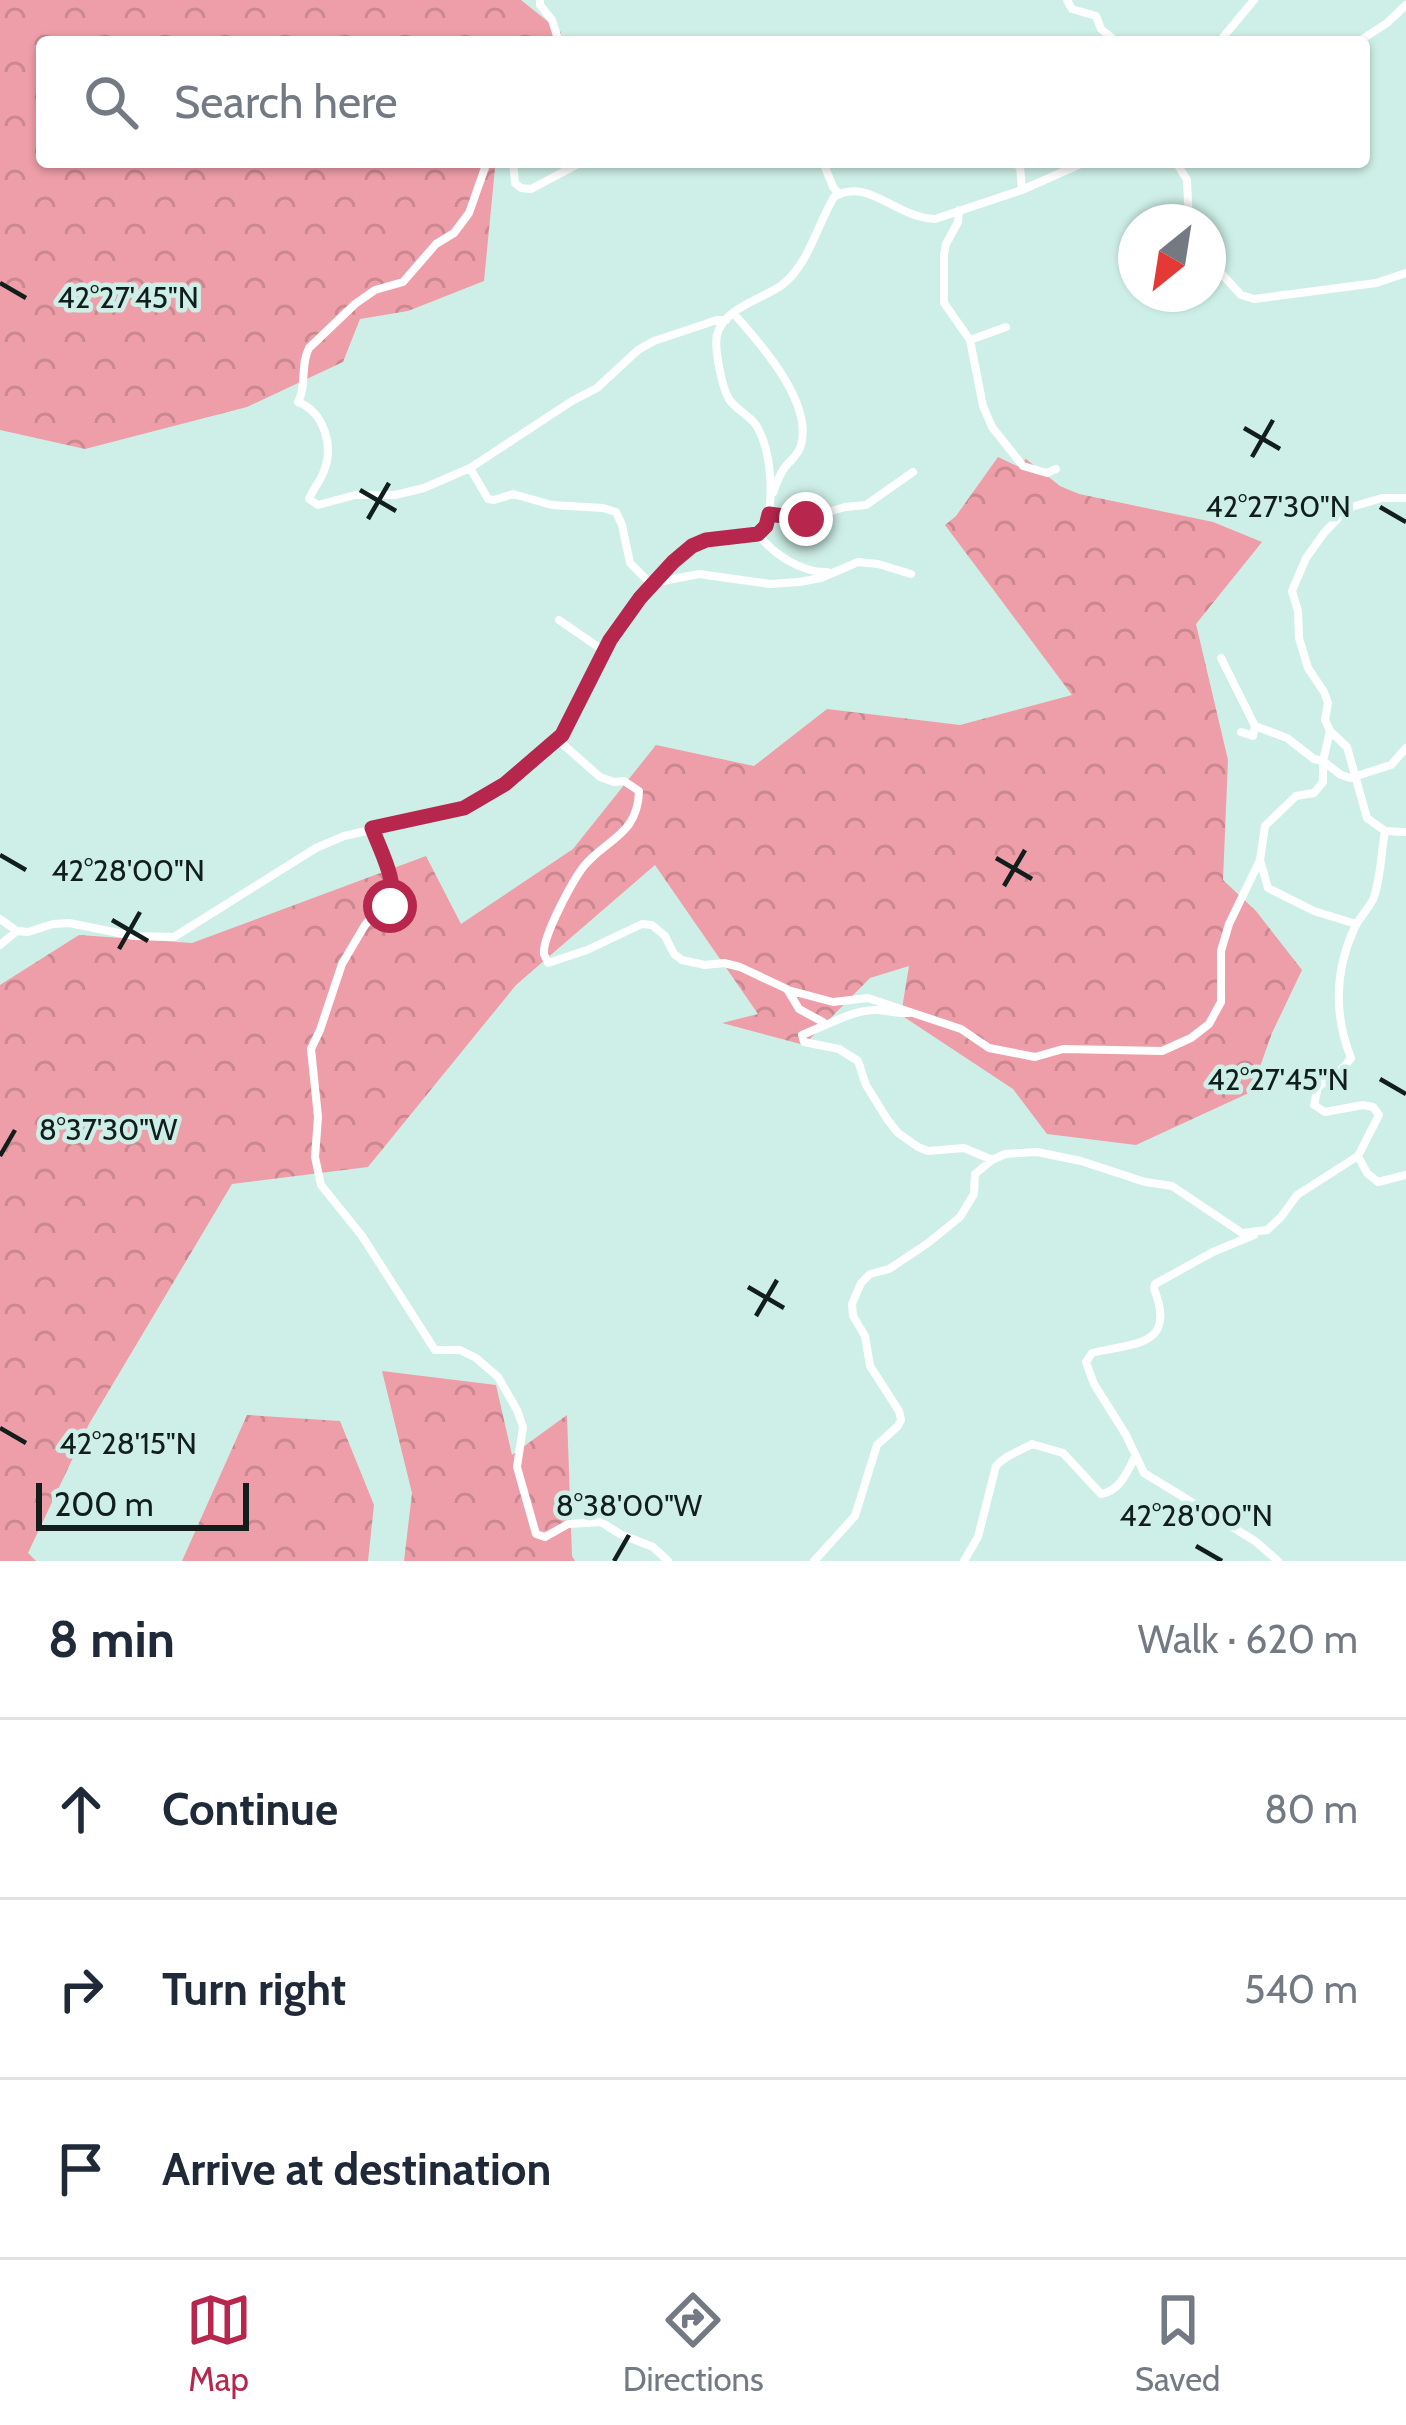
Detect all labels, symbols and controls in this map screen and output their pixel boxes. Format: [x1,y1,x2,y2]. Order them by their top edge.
search box [36,36,1370,168]
icon: search [78,69,144,135]
text: Search here [174,75,398,129]
north arrow [1118,204,1226,312]
text: 42°27'45"N [57,279,199,316]
text: 42°27'30"N [1205,488,1351,525]
route end [779,492,833,546]
text: 42°28'00"N [51,852,205,889]
route start [363,879,417,933]
text: 42°27'45"N [1207,1061,1349,1098]
text: 8°37'30"W [39,1111,178,1148]
text: 42°28'15"N [59,1425,197,1462]
scale bar [36,1477,249,1530]
text: 200 m [54,1484,154,1524]
text: 8°38'00"W [556,1487,703,1524]
text: 42°28'00"N [1119,1497,1273,1534]
text: 8 min [48,1608,175,1670]
text: Walk · 620 m [1138,1615,1358,1663]
icon: ahead [48,1776,114,1842]
text: Continue [162,1782,338,1836]
text: 80 m [1264,1785,1358,1833]
icon: right [48,1956,114,2022]
text: Turn right [162,1962,346,2016]
text: 540 m [1244,1965,1358,2013]
icon: arrive [48,2136,114,2202]
text: Arrive at destination [162,2142,551,2196]
tab: Map [186,2287,252,2399]
tab: Directions [623,2287,764,2399]
tab: Saved [1135,2287,1220,2399]

